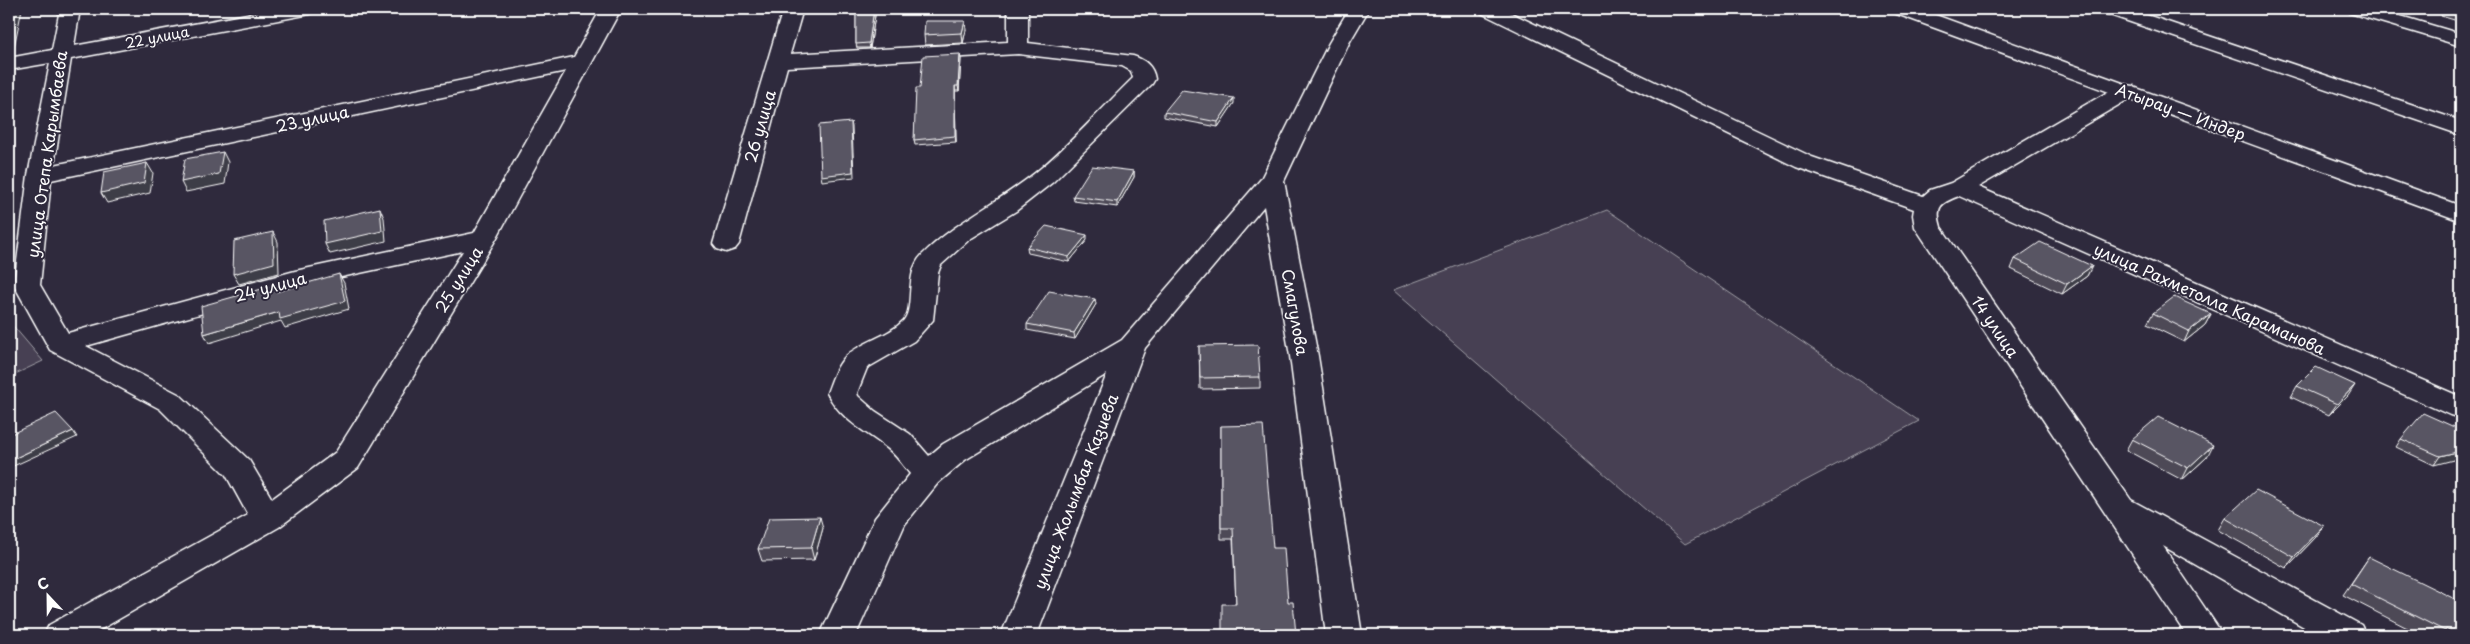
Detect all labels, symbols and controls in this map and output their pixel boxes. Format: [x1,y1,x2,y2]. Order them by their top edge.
street label: 22 улица [123,20,191,53]
street label: улица Отепа Карымбаева [20,49,72,259]
street label: Атырау — Индер [2113,76,2249,146]
street label: 26 улица [737,87,781,165]
street label: 23 улица [273,99,351,137]
street label: улица Рахметолла Караманова [2091,236,2330,360]
street label: 25 улица [428,241,488,317]
street label: 24 улица [231,265,309,307]
street label: Смагулова [1277,267,1315,357]
street label: 14 улица [1966,290,2026,362]
street label: улица Жолымбая Казиева [1027,390,1123,592]
north arrow [22,572,72,622]
text: С [34,572,52,595]

